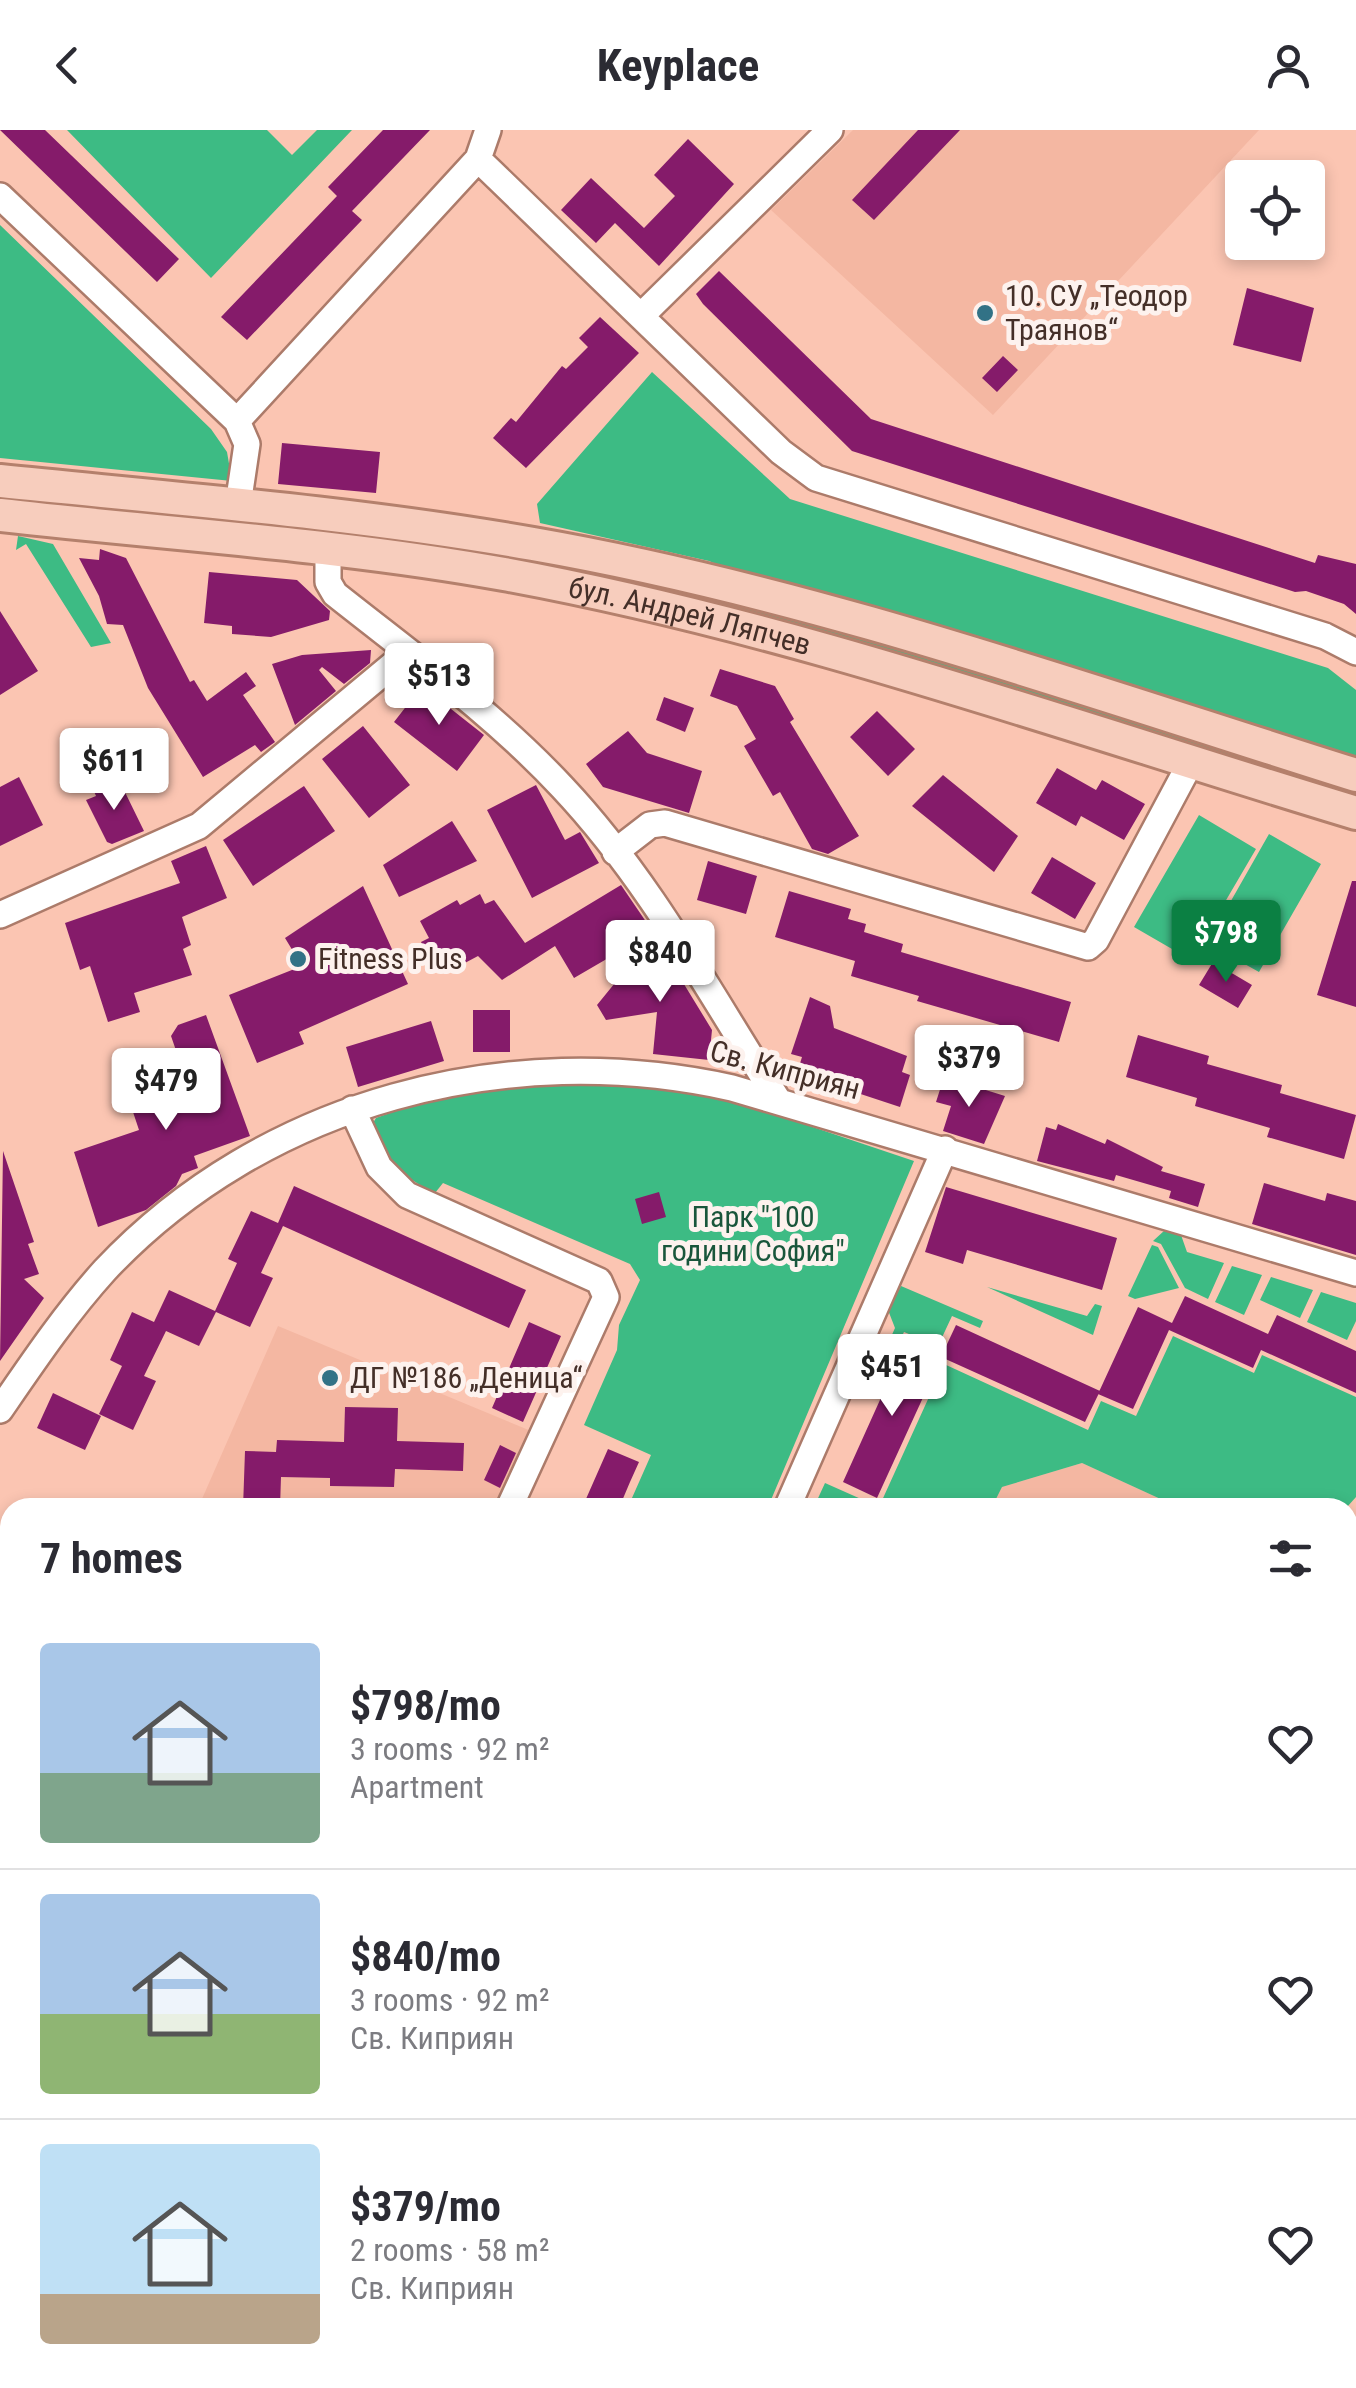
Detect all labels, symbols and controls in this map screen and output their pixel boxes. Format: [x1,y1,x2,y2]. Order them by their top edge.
icon: back [40,38,95,93]
icon: person [1261,38,1316,93]
text: Keyplace [597,39,759,92]
map controls [1225,160,1325,260]
button: locate [1225,160,1325,260]
place label: 10. СУ „Теодор Траянов“ [1005,278,1188,347]
marker: 10. СУ „Теодор Траянов“ [974,302,996,324]
street label: бул. Андрей Ляпчев [566,569,815,662]
pin: $513 [380,643,498,728]
text: $513 [407,656,471,694]
pin: $611 [55,728,173,813]
text: $611 [82,741,146,779]
pin: $798 [1167,900,1285,985]
text: $798 [1194,913,1258,951]
pin: $840 [601,920,719,1005]
text: $840 [628,933,692,971]
place label: Fitness Plus [318,941,463,976]
marker: Fitness Plus [287,948,309,970]
pin: $379 [910,1025,1028,1110]
street label: Св. Киприян [706,1033,864,1106]
text: $379 [937,1038,1001,1076]
pin: $479 [107,1048,225,1133]
text: $479 [134,1061,198,1099]
park label: Парк "100 години София" [661,1199,845,1268]
pin: $451 [833,1334,951,1419]
text: $451 [860,1347,924,1385]
place label: ДГ №186 „Деница“ [350,1360,583,1395]
marker: ДГ №186 „Деница“ [319,1367,341,1389]
icon: filters [1263,1531,1318,1586]
text: 7 homes [40,1534,183,1583]
text: $798/mo [350,1681,501,1730]
icon: home [120,1683,240,1803]
icon: heart [1263,1716,1318,1771]
text: 3 rooms · 92 m² [350,1730,549,1768]
text: Apartment [350,1768,484,1806]
text: $840/mo [350,1932,501,1981]
icon: home [120,1934,240,2054]
icon: heart [1263,1967,1318,2022]
text: 3 rooms · 92 m² [350,1981,549,2019]
text: Св. Киприян [350,2019,514,2057]
text: $379/mo [350,2182,501,2231]
icon: home [120,2184,240,2304]
icon: heart [1263,2217,1318,2272]
text: 2 rooms · 58 m² [350,2231,549,2269]
text: Св. Киприян [350,2269,514,2307]

